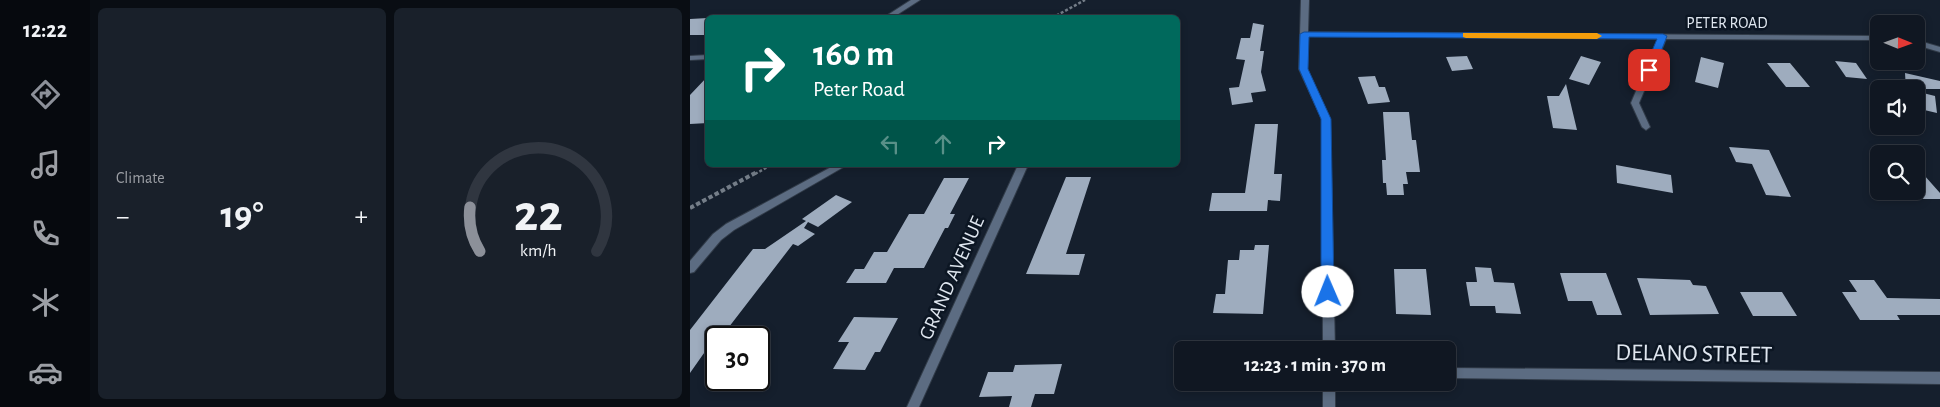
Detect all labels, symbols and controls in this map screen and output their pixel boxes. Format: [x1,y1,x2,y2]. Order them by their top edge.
street label: PETER ROAD [1686,15,1768,31]
north arrow [1870,15,1925,70]
map controls [1870,15,1925,200]
text: 12:22 [23,19,67,41]
icon: right [730,35,795,100]
text: 160 m [813,37,894,72]
pin [1628,49,1670,91]
icon: arrive [1635,56,1663,84]
icon: directions [28,77,63,112]
text: Peter Road [813,78,905,100]
button: sound [1870,80,1925,135]
icon: left [876,130,904,158]
icon: ahead [929,130,957,158]
icon: right [982,130,1010,158]
button: search [1870,145,1925,200]
icon: music [28,147,63,182]
text: Climate [116,170,165,186]
text: 22 [514,188,562,240]
text: 19° [220,197,264,235]
text: − [116,203,129,231]
text: + [355,203,368,231]
street label: GRAND AVENUE [916,213,988,343]
icon: phone [28,216,63,251]
text: km/h [520,242,556,260]
position arrow [1301,265,1353,317]
icon: climate [28,285,63,320]
speed limit sign: 30 [705,326,770,391]
street label: DELANO STREET [1615,341,1773,367]
icon: car [28,355,63,390]
text: 12:23 · 1 min · 370 m [1244,356,1386,375]

